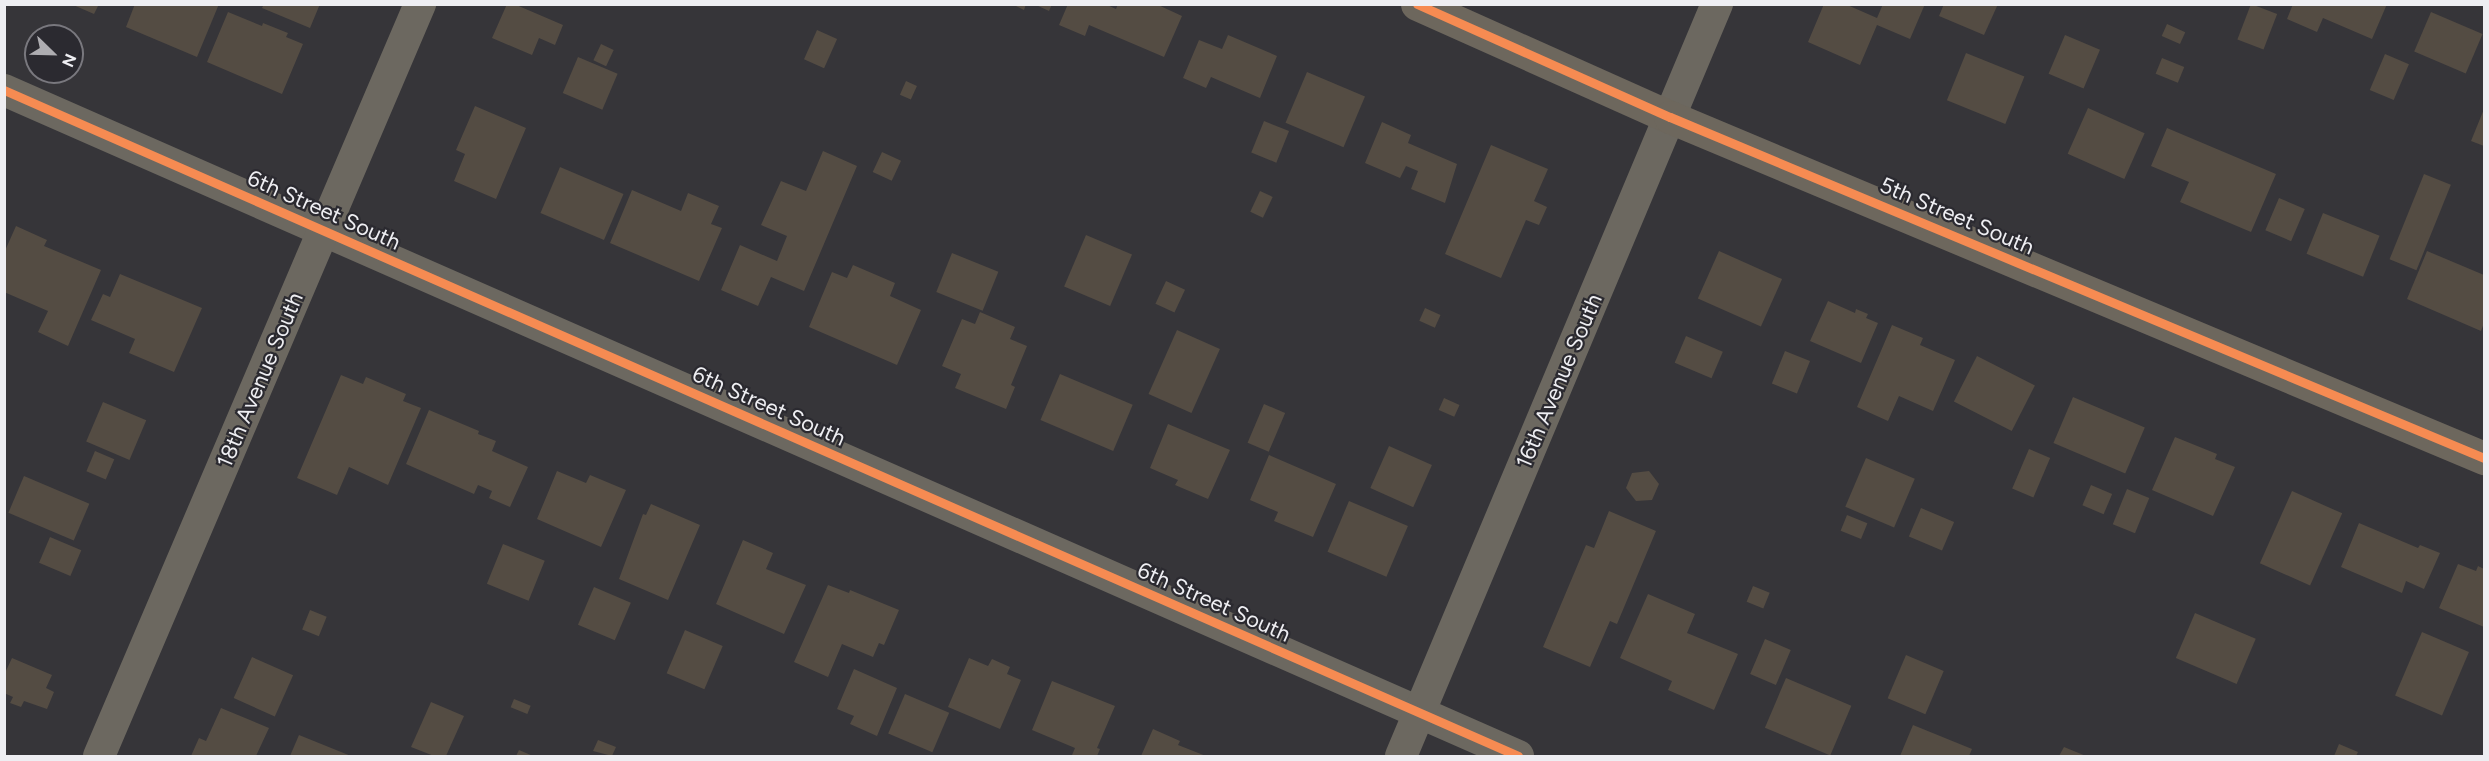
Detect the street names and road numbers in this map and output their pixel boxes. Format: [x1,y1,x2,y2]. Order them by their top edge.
street label: 6th Street South [243,164,405,256]
street label: 5th Street South [1876,172,2038,260]
street label: 18th Avenue South [211,289,309,471]
street label: 16th Avenue South [1510,290,1608,472]
street label: 6th Street South [688,360,850,452]
street label: 6th Street South [1133,556,1295,648]

